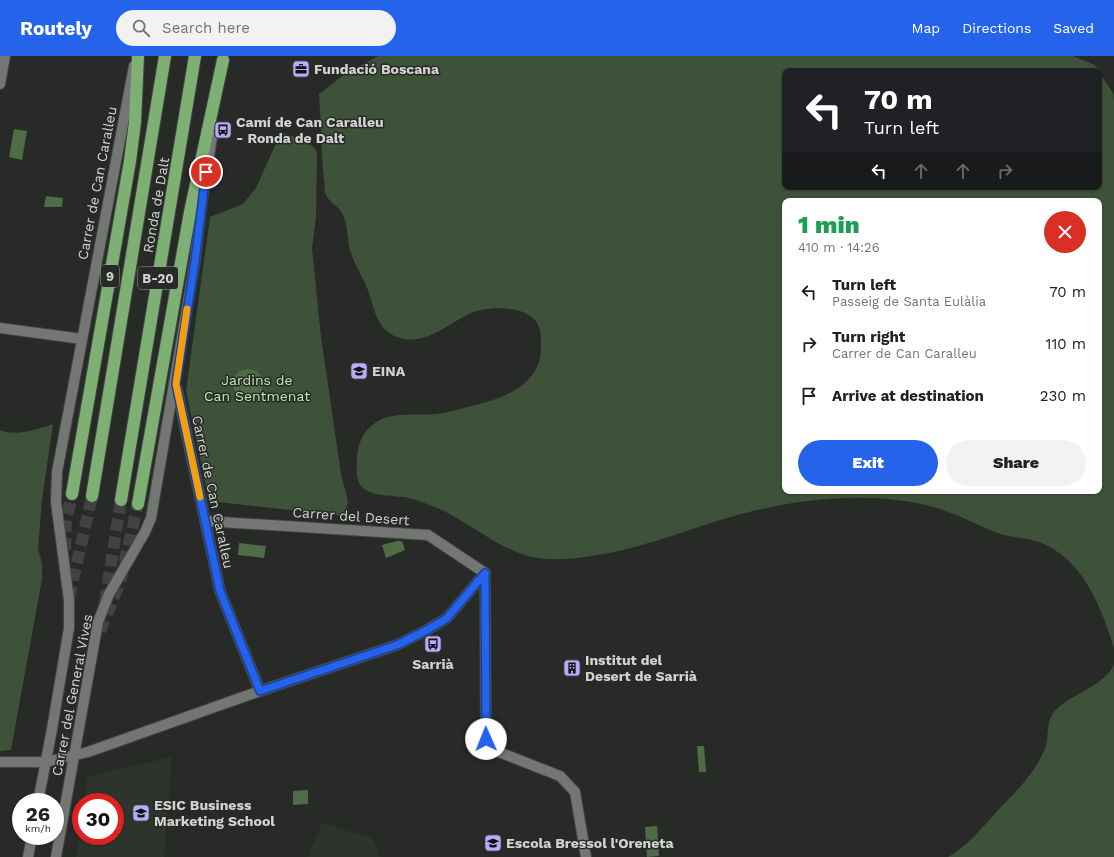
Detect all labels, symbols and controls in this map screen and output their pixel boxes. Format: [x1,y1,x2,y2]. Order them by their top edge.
search box [116,10,396,46]
text: Routely [20,17,92,40]
icon: search [130,17,152,39]
text: Search here [162,19,250,37]
text: Map [912,20,940,36]
text: Directions [962,20,1031,36]
text: Saved [1053,20,1094,36]
office icon: Fundació Boscana [291,59,311,79]
place label: Fundació Boscana [314,61,440,77]
text: 70 m [864,83,933,116]
icon: left [798,84,850,136]
street label: Carrer de Can Caralleu [74,105,120,261]
place label: Camí de Can Caralleu - Ronda de Dalt [236,114,384,146]
text: Turn left [864,117,939,138]
bus stop icon: Camí de Can Caralleu - Ronda de Dalt [213,120,233,140]
pin [189,155,223,189]
street label: Ronda de Dalt [140,156,172,254]
icon: left [868,160,890,182]
icon: ahead [910,160,932,182]
icon: ahead [952,160,974,182]
icon: right [994,160,1016,182]
icon: arrive [195,161,217,183]
text: 1 min [798,211,860,239]
button: close [1044,211,1086,253]
text: 410 m · 14:26 [798,240,880,255]
road number: 9 [101,265,119,287]
road number: B-20 [138,267,178,289]
text: Turn left [832,276,896,294]
icon: left [798,281,820,303]
text: 70 m [1049,283,1086,301]
text: Passeig de Santa Eulàlia [832,294,986,309]
text: Turn right [832,328,905,346]
icon: right [798,333,820,355]
text: 110 m [1046,335,1086,353]
text: Carrer de Can Caralleu [832,346,977,361]
school or university icon: EINA [349,361,369,381]
place label: EINA [372,363,406,379]
park label: Jardins de Can Sentmenat [204,372,310,404]
icon: arrive [798,385,820,407]
text: Arrive at destination [832,387,984,405]
text: 230 m [1040,387,1086,405]
street label: Carrer de Can Caralleu [189,414,237,570]
button: Exit [798,440,938,486]
button: Share [946,440,1086,486]
street label: Carrer del Desert [292,504,410,528]
street label: Carrer del General Vives [48,613,96,777]
bus stop icon: Sarrià [423,634,443,654]
place label: Institut del Desert de Sarrià [585,652,698,684]
place label: Sarrià [412,656,455,672]
building icon: Institut del Desert de Sarrià [562,658,582,678]
position arrow [465,718,507,760]
speed limit sign: 30 [72,793,124,845]
place label: ESIC Business Marketing School [154,797,275,829]
text: 26 [26,802,50,826]
school or university icon: ESIC Business Marketing School [131,803,151,823]
text: km/h [25,823,51,834]
school or university icon: Escola Bressol l'Oreneta [483,833,503,853]
place label: Escola Bressol l'Oreneta [506,835,674,851]

